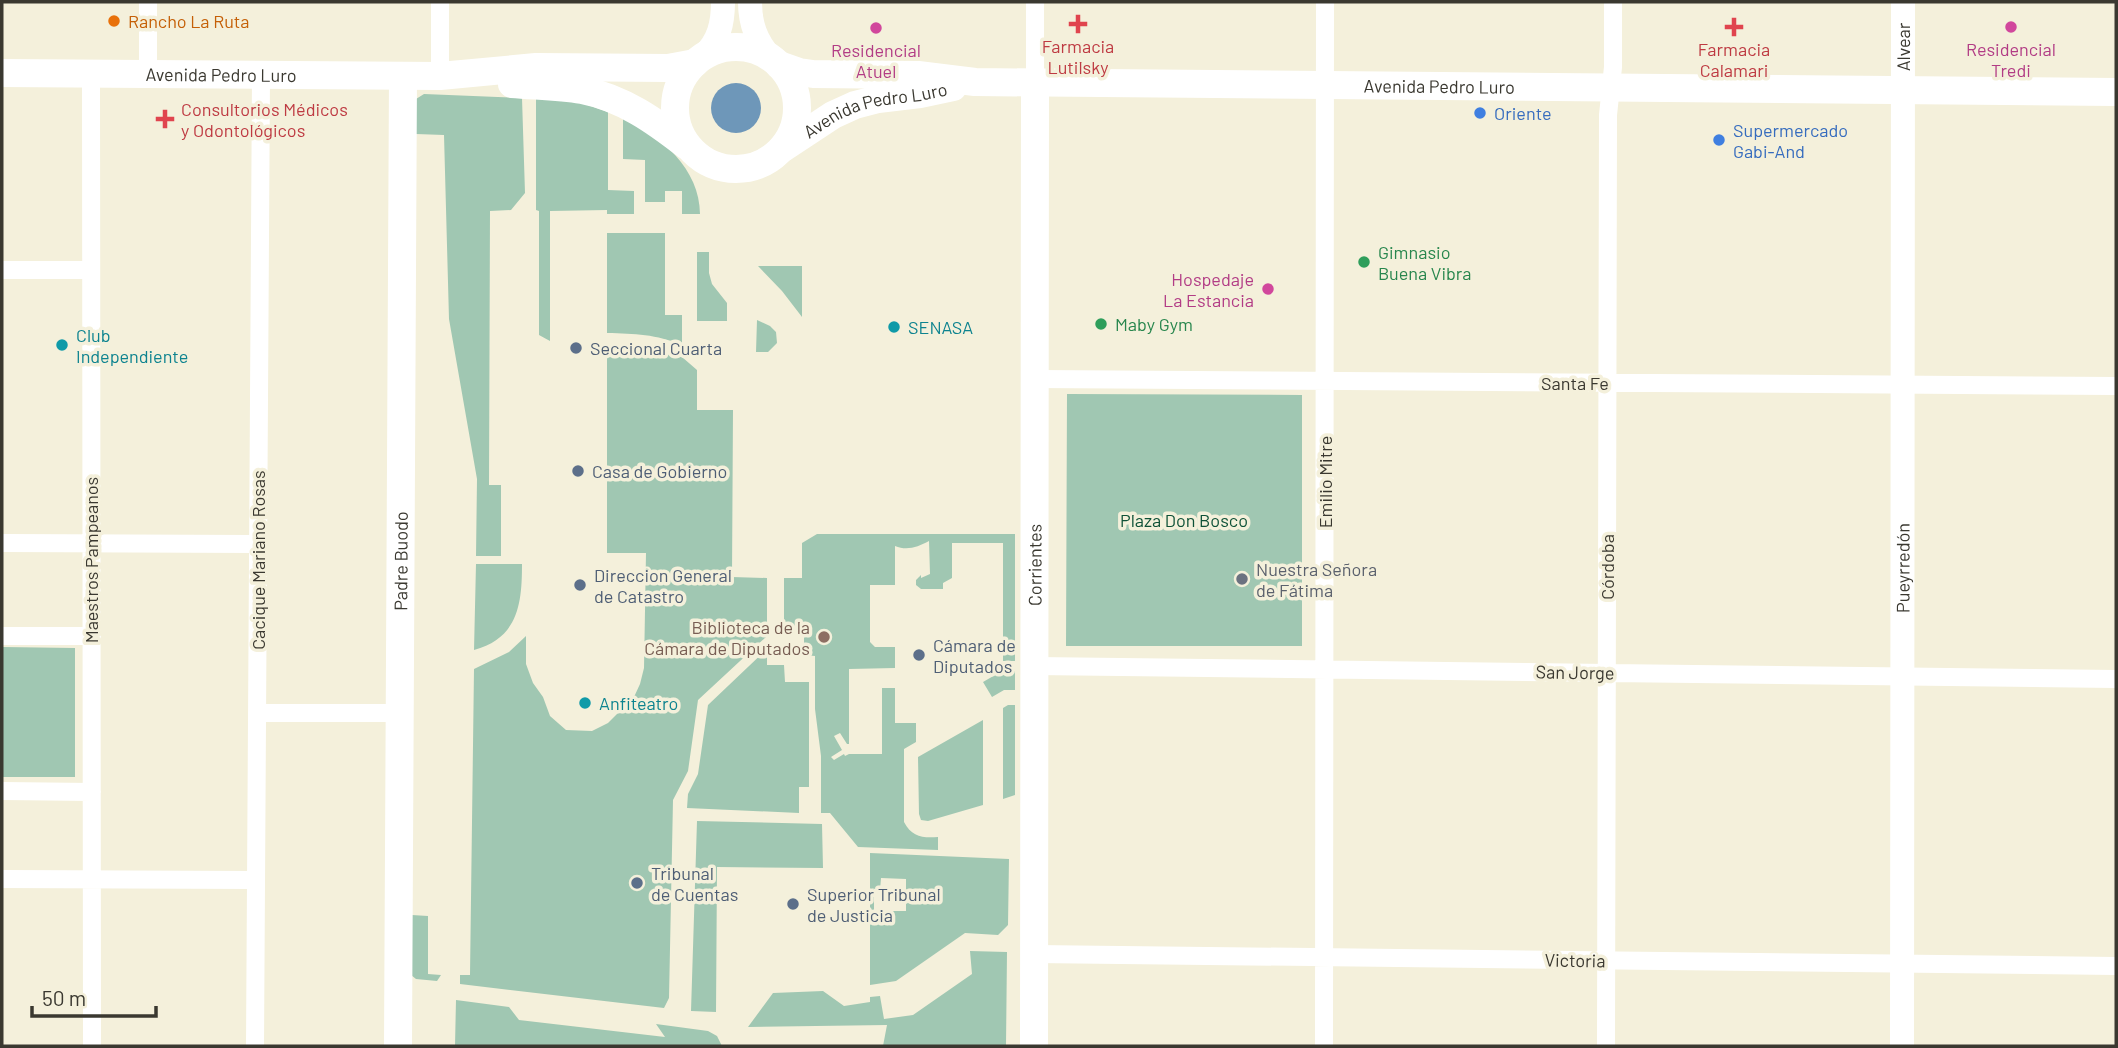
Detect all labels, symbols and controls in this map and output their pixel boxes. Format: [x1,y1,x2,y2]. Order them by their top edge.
place label: Rancho La Ruta [128,10,250,32]
marker: Rancho La Ruta [106,13,122,29]
marker: Farmacia Lutilsky [1070,16,1086,32]
marker: Farmacia Calamari [1726,19,1742,35]
marker: Residencial Tredi [2003,19,2019,35]
marker: Residencial Atuel [868,20,884,36]
street label: Alvear [1892,22,1914,71]
place label: Farmacia Lutilsky [1042,35,1114,78]
place label: Farmacia Calamari [1698,38,1770,81]
place label: Residencial Tredi [1966,38,2056,81]
place label: Residencial Atuel [831,39,921,82]
street label: Avenida Pedro Luro [145,63,297,86]
street label: Avenida Pedro Luro [1364,74,1515,98]
street label: Avenida Pedro Luro [799,78,949,143]
place label: Consultorios Médicos y Odontológicos [181,98,348,141]
place label: Oriente [1494,102,1552,124]
marker: Oriente [1472,105,1488,121]
marker: Consultorios Médicos y Odontológicos [155,109,175,129]
place label: Supermercado Gabi-And [1733,119,1848,162]
marker: Supermercado Gabi-And [1711,132,1727,148]
place label: Gimnasio Buena Vibra [1378,241,1472,284]
marker: Gimnasio Buena Vibra [1356,254,1372,270]
place label: Hospedaje La Estancia [1163,268,1254,311]
marker: Hospedaje La Estancia [1260,281,1276,297]
place label: Maby Gym [1115,313,1193,335]
place label: SENASA [908,316,973,338]
marker: Maby Gym [1093,316,1109,332]
marker: SENASA [886,319,902,335]
place label: Club Independiente [76,324,188,367]
marker: Club Independiente [54,337,70,353]
place label: Seccional Cuarta [590,337,722,359]
marker: Seccional Cuarta [568,340,584,356]
street label: Santa Fe [1541,372,1609,394]
street label: Emilio Mitre [1314,436,1336,528]
place label: Casa de Gobierno [592,460,727,482]
marker: Casa de Gobierno [570,463,586,479]
street label: Cacique Mariano Rosas [247,470,269,650]
street label: Maestros Pampeanos [80,477,102,643]
park label: Plaza Don Bosco [1120,509,1248,531]
street label: Padre Buodo [389,511,412,611]
street label: Pueyrredón [1891,523,1914,613]
street label: Corrientes [1023,524,1046,606]
street label: Córdoba [1596,534,1618,600]
place label: Nuestra Señora de Fátima [1256,558,1377,601]
place label: Direccion General de Catastro [594,564,732,607]
marker: Nuestra Señora de Fátima [1234,571,1250,587]
marker: Direccion General de Catastro [572,577,588,593]
place label: Biblioteca de la Cámara de Diputados [644,616,810,659]
marker: Biblioteca de la Cámara de Diputados [816,629,832,645]
place label: Cámara de Diputados [933,634,1016,677]
marker: Cámara de Diputados [911,647,927,663]
street label: San Jorge [1535,660,1615,684]
place label: Anfiteatro [599,692,678,714]
marker: Anfiteatro [577,695,593,711]
place label: Tribunal de Cuentas [651,862,738,905]
marker: Tribunal de Cuentas [629,875,645,891]
place label: Superior Tribunal de Justicia [807,883,941,926]
marker: Superior Tribunal de Justicia [785,896,801,912]
street label: Victoria [1544,948,1606,972]
scale bar [32,974,156,1018]
text: 50 m [42,985,86,1010]

